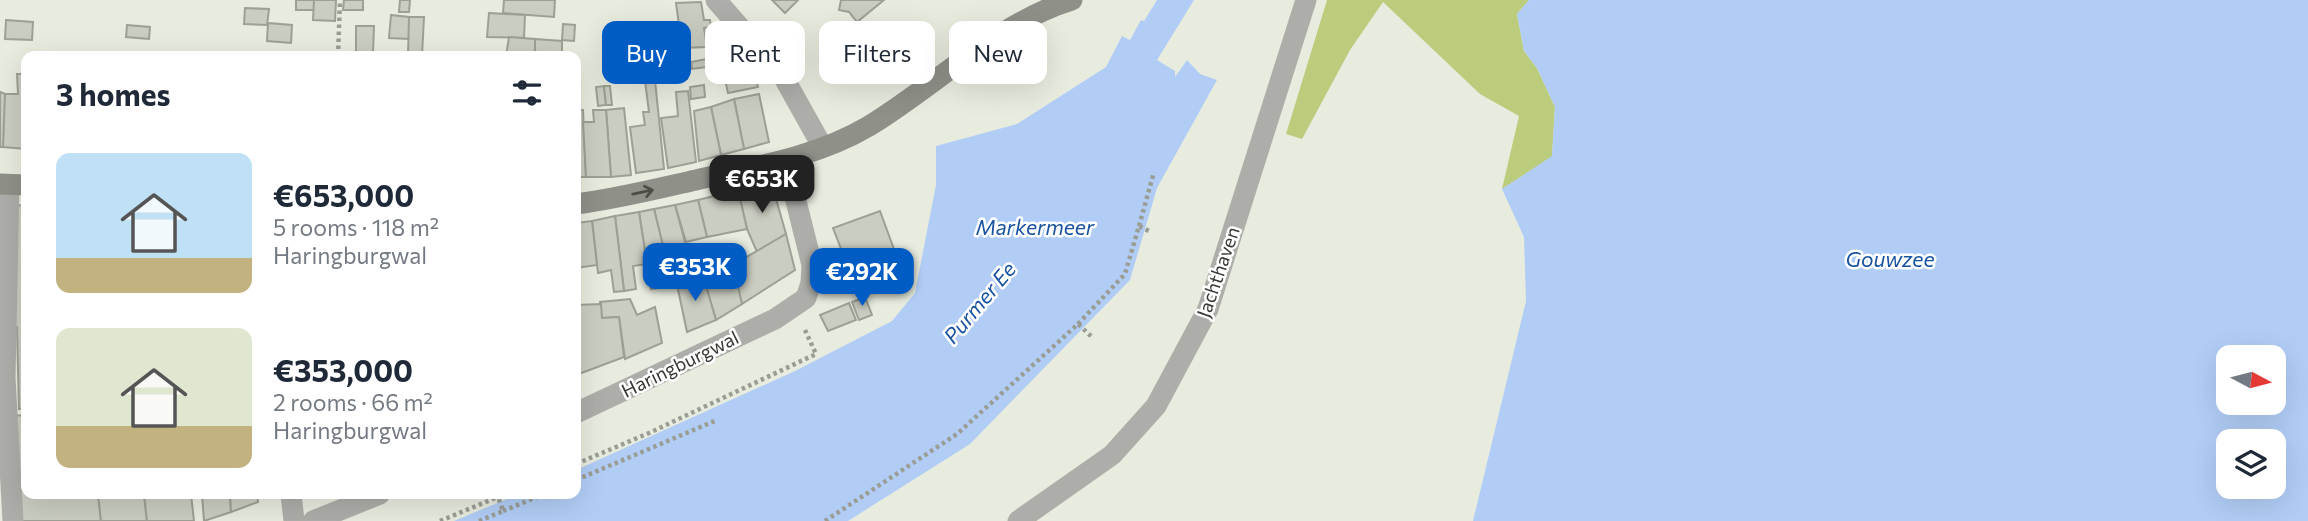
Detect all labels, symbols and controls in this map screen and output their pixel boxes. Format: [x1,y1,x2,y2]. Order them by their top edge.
chip: Buy [602,21,691,84]
chip: Rent [705,21,805,84]
chip: Filters [819,21,935,84]
chip: New [949,21,1047,84]
icon: filters [508,74,546,112]
text: 3 homes [56,75,170,112]
pin: €653K [713,156,811,215]
text: €653K [725,164,799,192]
text: €653,000 [273,176,414,213]
icon: home [112,181,196,265]
one-way arrow [631,184,654,198]
text: 5 rooms · 118 m² [273,213,439,241]
water label: Markermeer [976,214,1095,239]
street label: Jachthaven [1191,223,1244,320]
text: Haringburgwal [273,241,427,269]
pin: €353K [646,244,744,303]
water label: Gouwzee [1845,246,1935,271]
pin: €292K [813,248,911,308]
text: €353K [659,252,731,280]
water label: Purmer Ee [938,256,1020,348]
text: €292K [826,257,898,285]
street label: Haringburgwal [618,325,742,402]
north arrow [2216,345,2286,415]
map controls [2216,345,2286,499]
text: €353,000 [273,351,413,388]
icon: home [112,356,196,440]
text: 2 rooms · 66 m² [273,388,433,416]
text: Haringburgwal [273,416,427,444]
button: layers [2216,429,2286,499]

